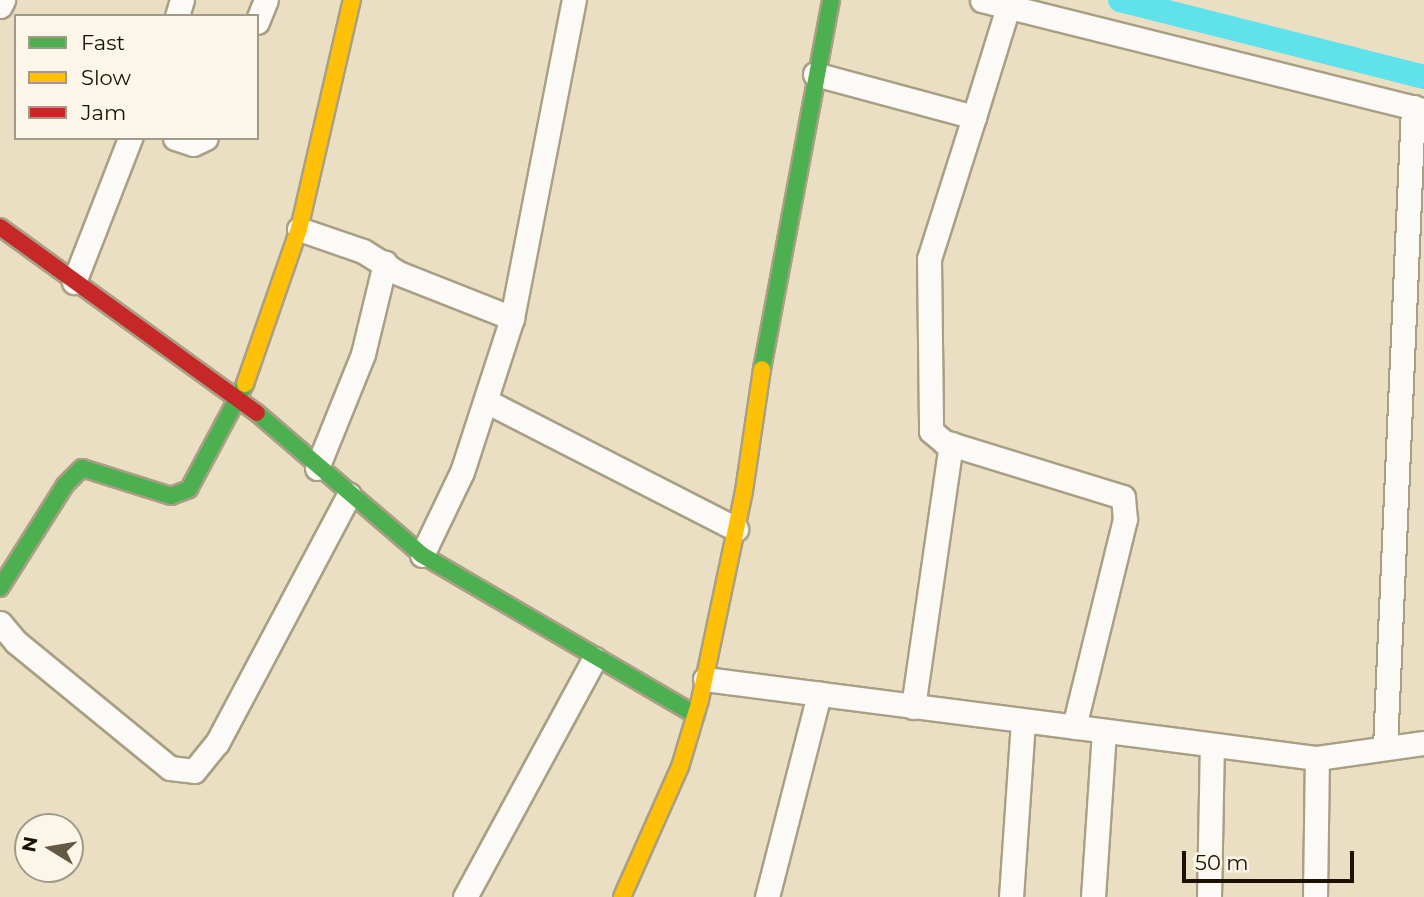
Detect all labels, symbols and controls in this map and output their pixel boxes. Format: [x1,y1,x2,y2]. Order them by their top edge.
legend [14,14,259,140]
text: Fast [81,30,125,55]
text: Slow [81,65,131,90]
text: Jam [81,100,126,125]
north arrow [14,813,84,883]
text: N [17,835,43,854]
scale bar [1186,838,1358,882]
text: 50 m [1195,850,1249,875]

